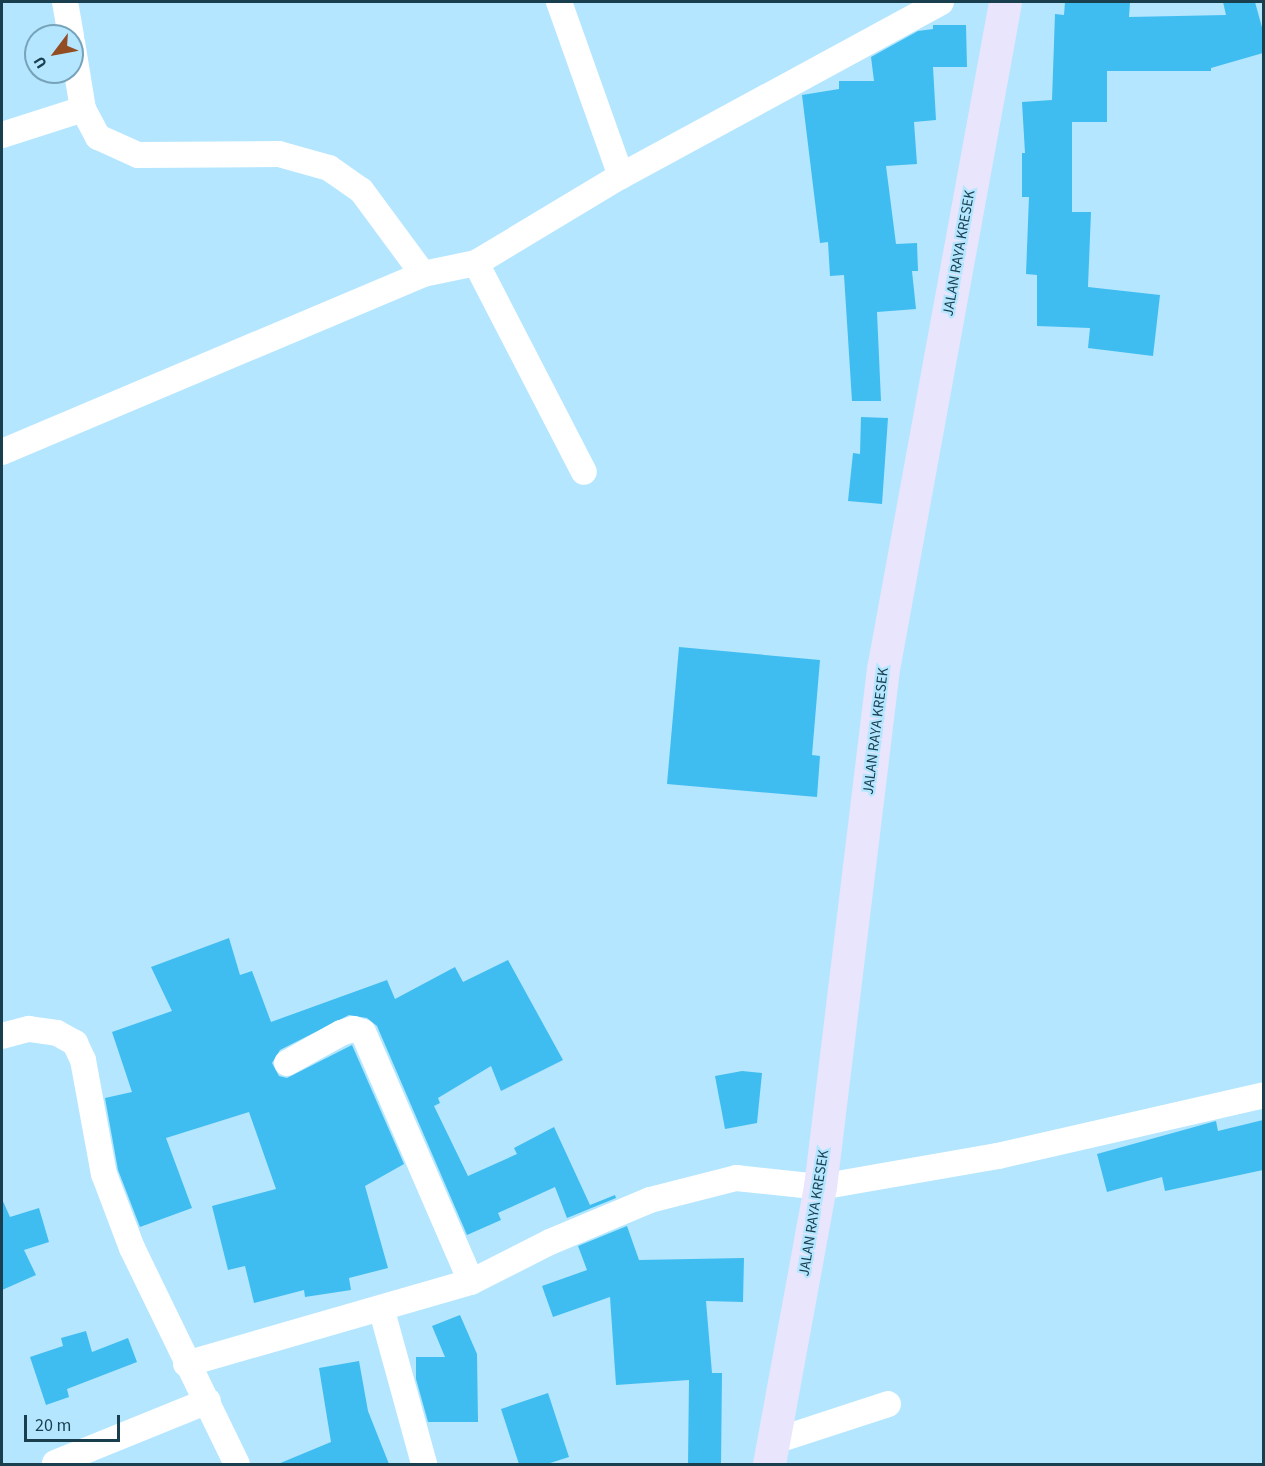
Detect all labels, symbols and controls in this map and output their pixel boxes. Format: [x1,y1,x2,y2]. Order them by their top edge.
north arrow [24,24,84,84]
text: U [28,52,53,73]
street label: JALAN RAYA KRESEK [939,189,979,317]
street label: JALAN RAYA KRESEK [859,667,893,795]
street label: JALAN RAYA KRESEK [795,1149,833,1277]
scale bar [27,1403,123,1441]
text: 20 m [35,1413,71,1438]

